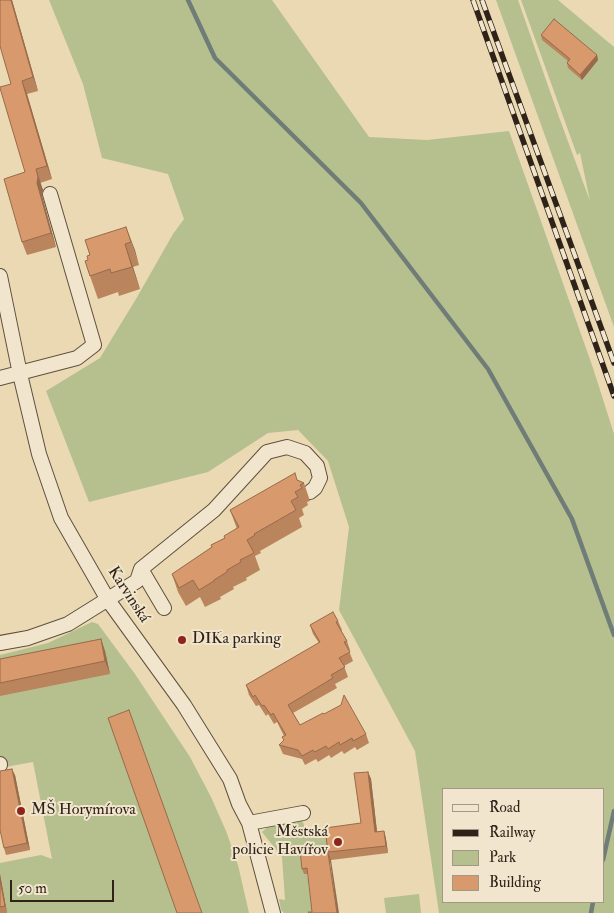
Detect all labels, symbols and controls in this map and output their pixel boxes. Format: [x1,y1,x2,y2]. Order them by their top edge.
street label: Karvinská [103,563,153,627]
place label: DIKa parking [192,630,281,650]
marker: DIKa parking [176,634,188,646]
legend [442,788,604,903]
text: Road [489,798,520,817]
place label: MŠ Horymírova [31,801,136,821]
marker: MŠ Horymírova [15,805,27,817]
place label: Městská policie Havířov [232,823,328,861]
text: Railway [489,823,535,842]
marker: Městská policie Havířov [332,836,344,848]
text: Park [489,848,516,867]
scale bar [12,870,116,902]
text: Building [489,873,541,892]
text: 50 m [18,879,47,898]

